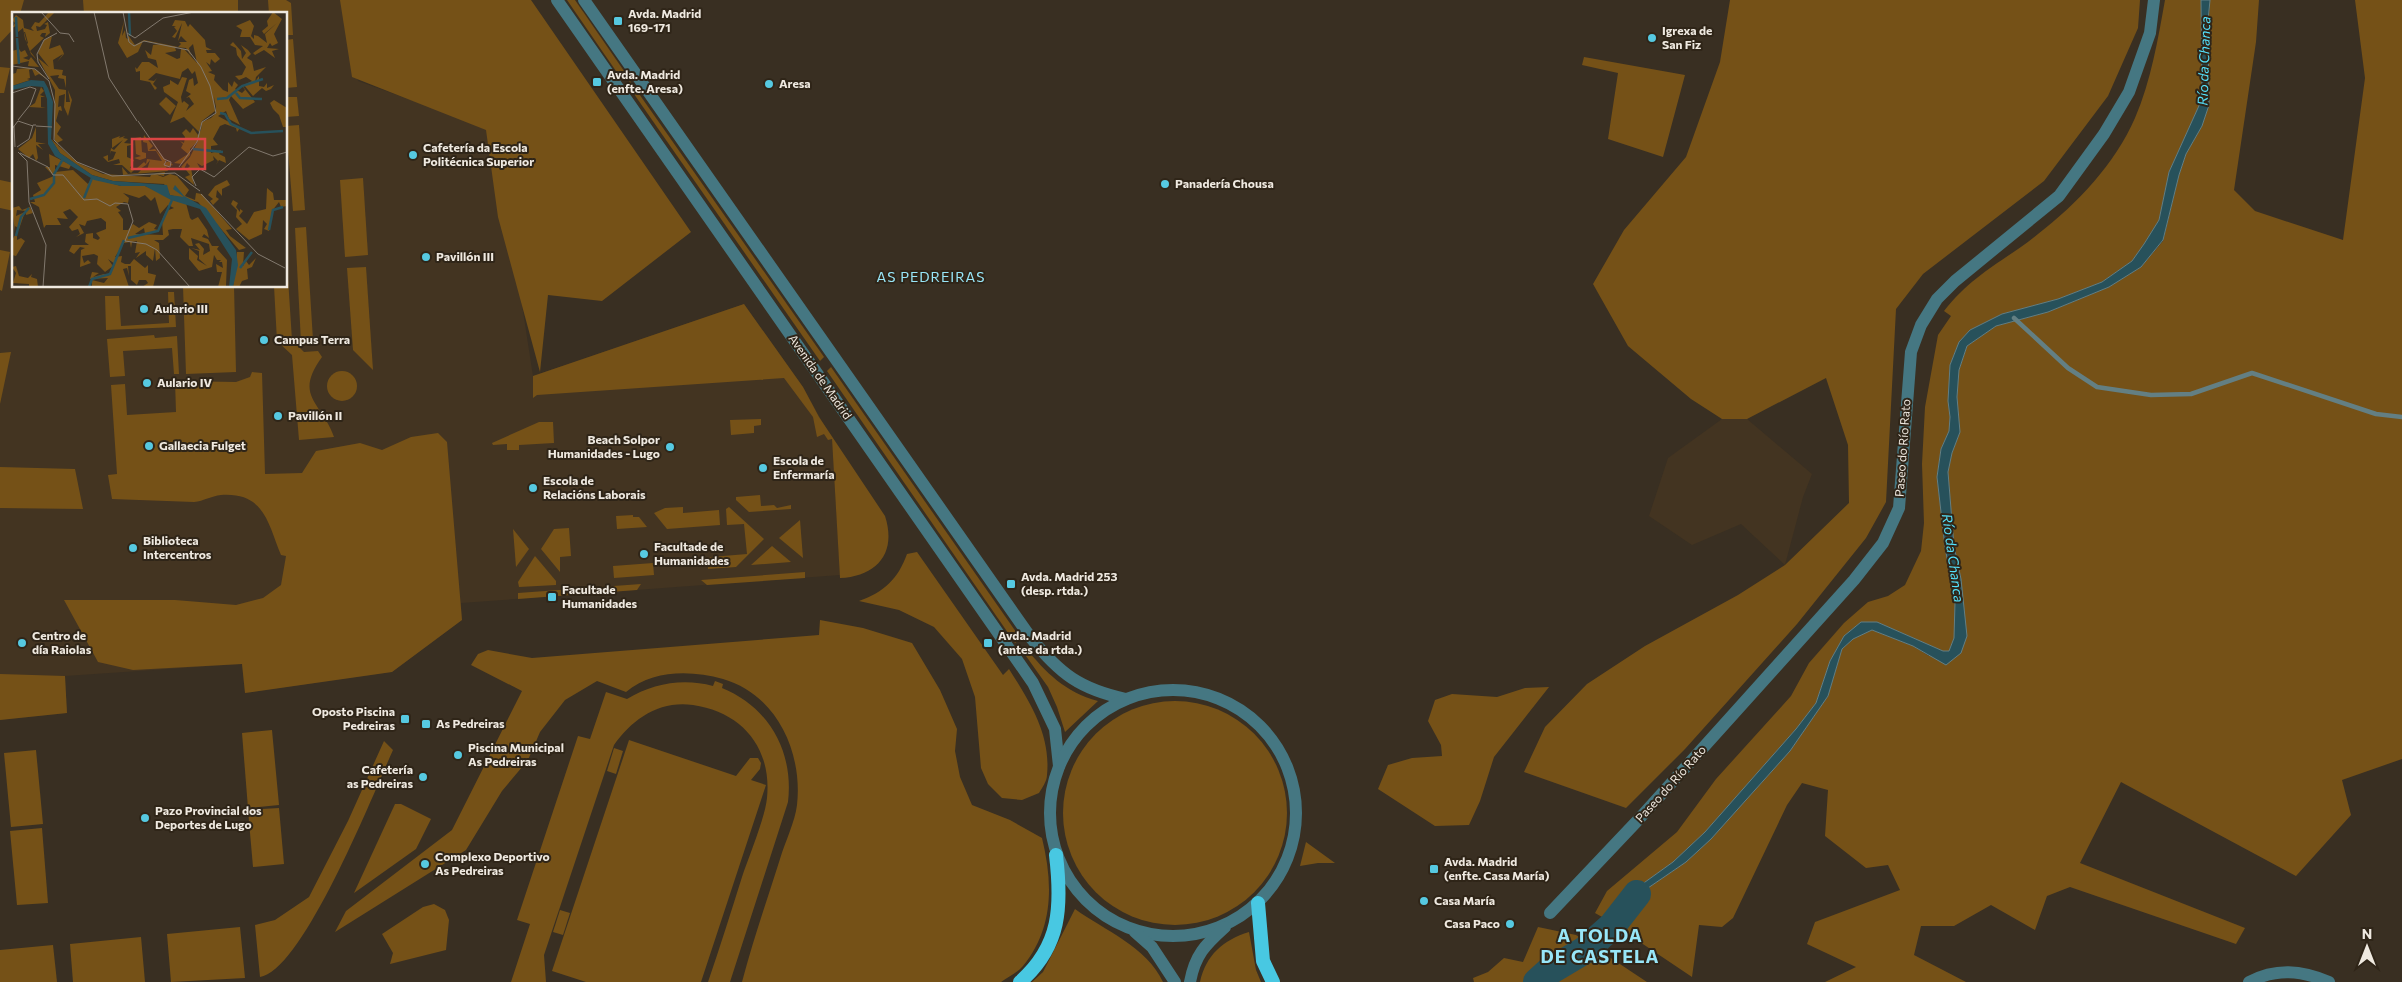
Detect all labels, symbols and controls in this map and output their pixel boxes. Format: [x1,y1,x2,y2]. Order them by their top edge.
place label: Avda. Madrid 169-171 [628,6,701,34]
inset map [12,12,288,288]
marker: Avda. Madrid 169-171 [612,15,624,27]
water label: Río da Chanca [2193,16,2214,106]
place label: Igrexa de San Fiz [1662,23,1712,51]
marker: Igrexa de San Fiz [1646,32,1658,44]
place label: Avda. Madrid (enfte. Aresa) [607,67,683,95]
marker: Avda. Madrid (enfte. Aresa) [591,76,603,88]
place label: Aresa [779,76,811,90]
marker: Aresa [763,78,775,90]
place label: Cafetería da Escola Politécnica Superior [423,140,534,168]
marker: Cafetería da Escola Politécnica Superior [407,149,419,161]
place label: Panadería Chousa [1175,176,1274,190]
marker: Panadería Chousa [1159,178,1171,190]
place label: Pavillón III [436,249,494,263]
marker: Pavillón III [420,251,432,263]
district label: AS PEDREIRAS [877,268,985,285]
place label: Aulario III [154,301,208,315]
marker: Aulario III [138,303,150,315]
street label: Avenida de Madrid [786,331,855,422]
place label: Campus Terra [274,332,350,346]
marker: Campus Terra [258,334,270,346]
place label: Aulario IV [157,375,212,389]
marker: Aulario IV [141,377,153,389]
street label: Paseo do Río Rato [1892,398,1912,497]
place label: Pavillón II [288,408,342,422]
marker: Pavillón II [272,410,284,422]
place label: Beach Solpor Humanidades - Lugo [548,432,660,460]
place label: Gallaecia Fulget [159,438,246,452]
marker: Gallaecia Fulget [143,440,155,452]
marker: Beach Solpor Humanidades - Lugo [664,441,676,453]
place label: Escola de Enfermaría [773,453,834,481]
marker: Escola de Enfermaría [757,462,769,474]
place label: Escola de Relacións Laborais [543,473,646,501]
marker: Escola de Relacións Laborais [527,482,539,494]
water label: Río da Chanca [1939,513,1968,603]
place label: Biblioteca Intercentros [143,533,212,561]
place label: Facultade de Humanidades [654,539,730,567]
marker: Biblioteca Intercentros [127,542,139,554]
marker: Facultade de Humanidades [638,548,650,560]
place label: Avda. Madrid 253 (desp. rtda.) [1021,569,1117,597]
marker: Avda. Madrid 253 (desp. rtda.) [1005,578,1017,590]
place label: Facultade Humanidades [562,582,638,610]
marker: Facultade Humanidades [546,591,558,603]
place label: Centro de día Raiolas [32,628,92,656]
place label: Avda. Madrid (antes da rtda.) [998,628,1082,656]
marker: Centro de día Raiolas [16,637,28,649]
marker: Avda. Madrid (antes da rtda.) [982,637,994,649]
place label: Oposto Piscina Pedreiras [312,704,395,732]
marker: Oposto Piscina Pedreiras [399,713,411,725]
place label: As Pedreiras [436,716,505,730]
marker: As Pedreiras [420,718,432,730]
place label: Piscina Municipal As Pedreiras [468,740,564,768]
street label: Paseo do Río Rato [1632,742,1708,825]
marker: Piscina Municipal As Pedreiras [452,749,464,761]
place label: Cafetería as Pedreiras [347,762,413,790]
marker: Cafetería as Pedreiras [417,771,429,783]
place label: Pazo Provincial dos Deportes de Lugo [155,803,262,831]
marker: Pazo Provincial dos Deportes de Lugo [139,812,151,824]
place label: Complexo Deportivo As Pedreiras [435,849,550,877]
place label: Avda. Madrid (enfte. Casa María) [1444,854,1549,882]
marker: Complexo Deportivo As Pedreiras [419,858,431,870]
marker: Avda. Madrid (enfte. Casa María) [1428,863,1440,875]
place label: Casa María [1434,893,1495,907]
marker: Casa María [1418,895,1430,907]
place label: Casa Paco [1444,916,1500,930]
marker: Casa Paco [1504,918,1516,930]
north arrow [2342,922,2392,972]
district label: A TOLDA DE CASTELA [1541,924,1659,967]
text: N [2362,925,2372,942]

